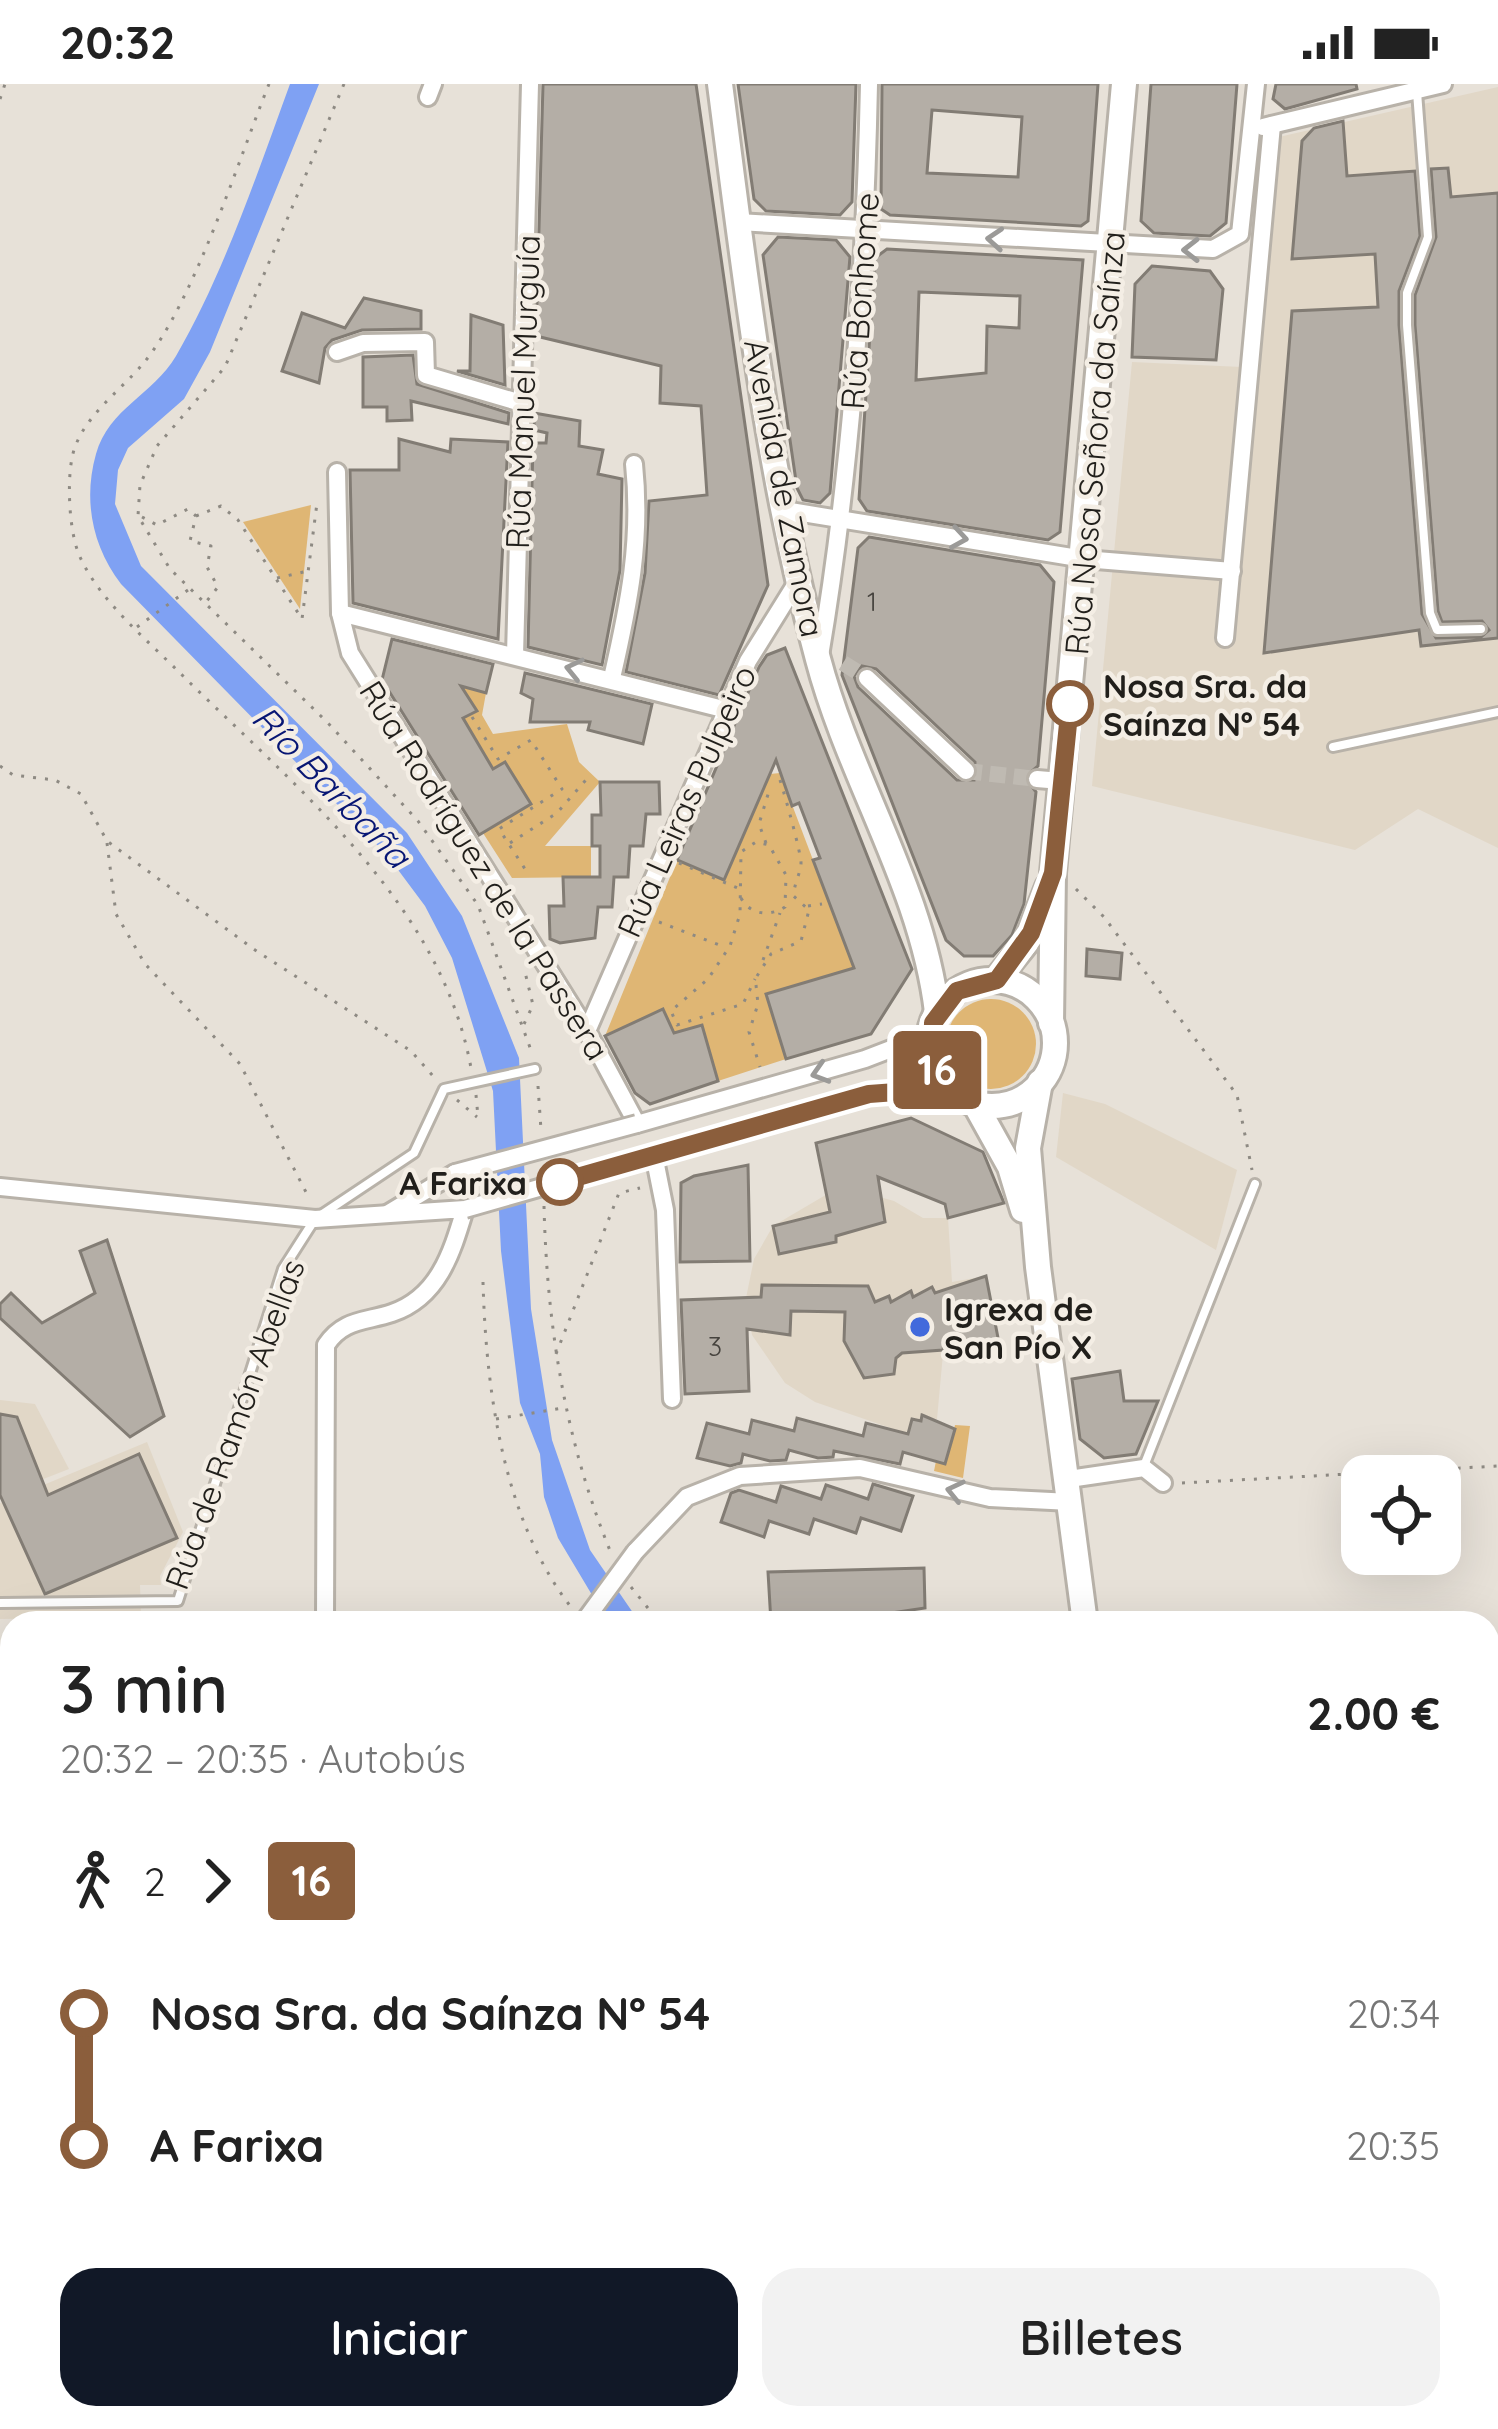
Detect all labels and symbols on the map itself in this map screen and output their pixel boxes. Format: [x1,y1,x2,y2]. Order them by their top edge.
street label: Rúa Bonhome [831,191,887,411]
one-way arrow [985,226,1004,252]
street label: Rúa Nosa Señora da Saínza [1055,229,1133,657]
street label: Rúa Manuel Murguía [496,234,548,550]
one-way arrow [1181,237,1199,263]
street label: Avenida de Zamora [736,335,834,641]
one-way arrow [948,524,968,549]
house number: 1 [867,584,877,618]
one-way arrow [564,657,584,682]
street label: Rúa Leiras Pulpeiro [608,659,764,943]
place label: Nosa Sra. da Saínza Nº 54 [1103,665,1307,744]
street label: Rúa Rodríguez de la Passera [351,673,619,1067]
marker: Nosa Sra. da Saínza Nº 54 [1048,682,1092,726]
water label: Río Barbaña [243,695,422,878]
line badge: 16 [883,1031,991,1109]
one-way arrow [810,1059,831,1084]
marker: A Farixa [538,1160,582,1204]
place label: A Farixa [399,1162,527,1203]
street label: Rúa de Ramón Abellas [155,1253,313,1595]
place label: Igrexa de San Pío X [944,1288,1093,1367]
marker: Igrexa de San Pío X [907,1314,933,1340]
house number: 3 [708,1329,722,1363]
one-way arrow [945,1480,966,1505]

